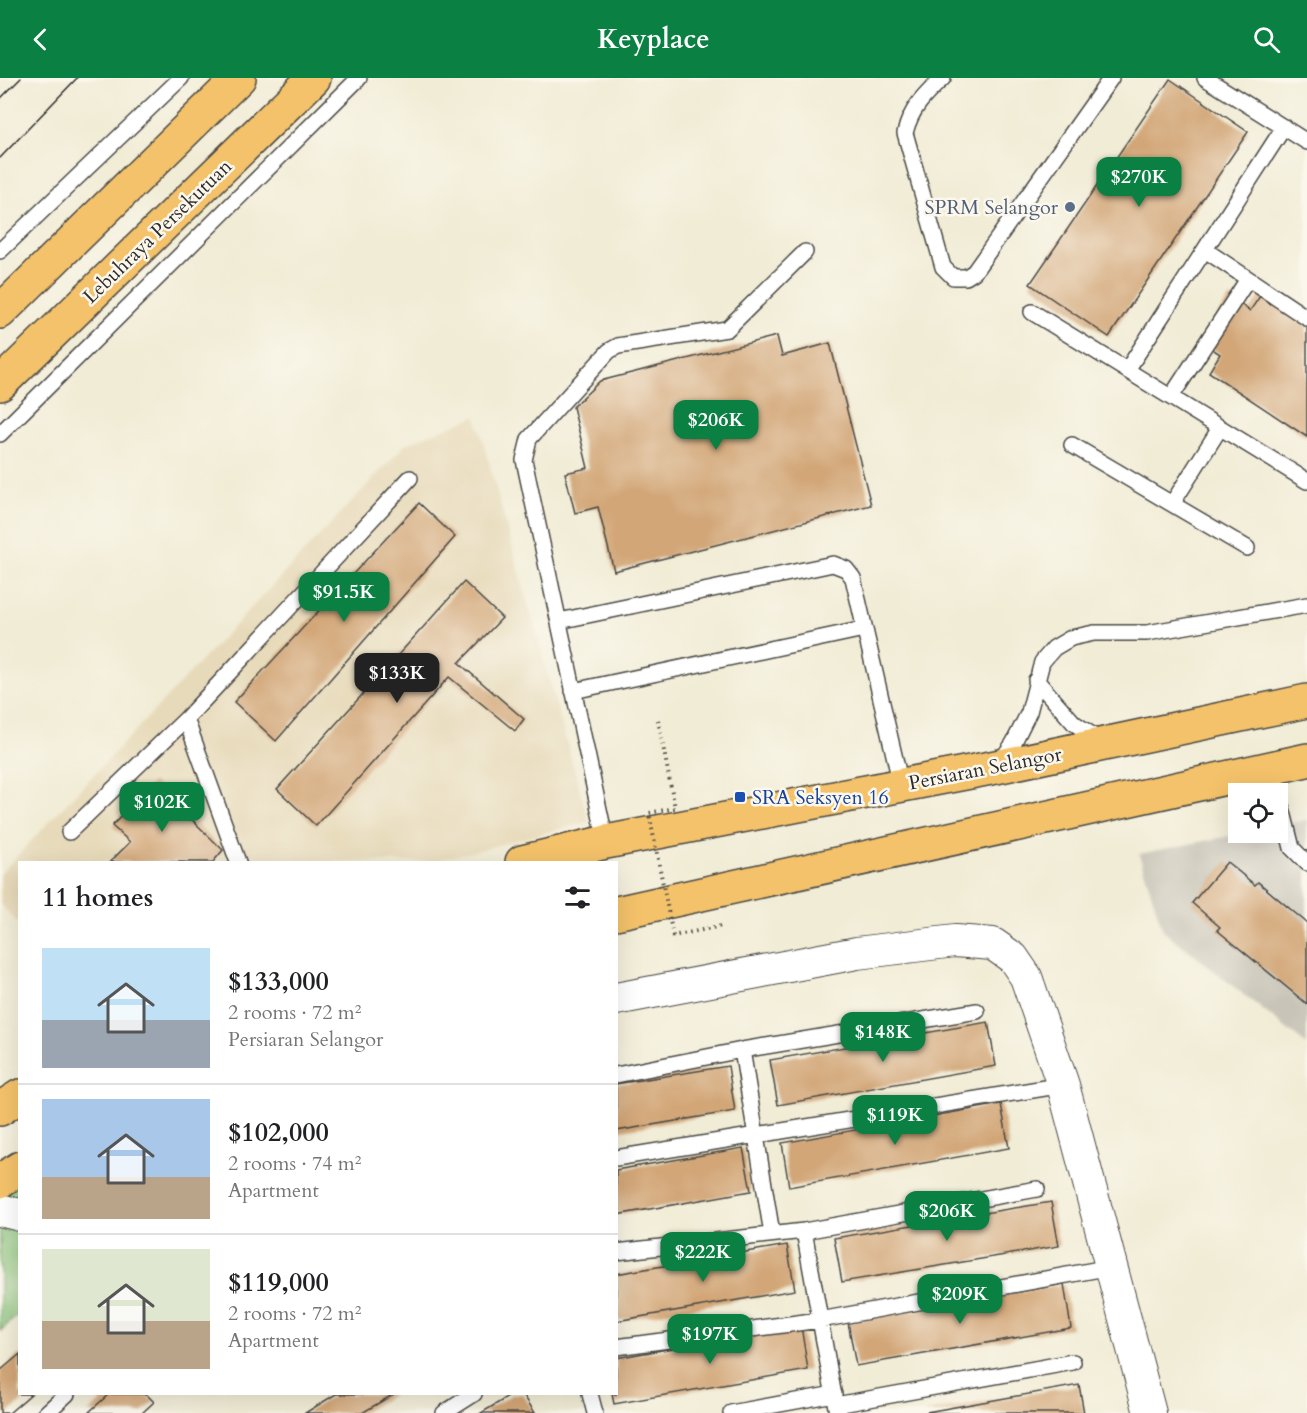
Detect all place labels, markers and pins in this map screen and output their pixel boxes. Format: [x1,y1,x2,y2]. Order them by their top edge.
pin: $270K [1097,157,1181,208]
place label: SPRM Selangor [925,194,1059,221]
marker: SPRM Selangor [1063,200,1077,214]
pin: $206K [674,400,758,451]
pin: $91.5K [295,572,393,623]
pin: $133K [355,653,439,704]
pin: $102K [120,782,204,833]
place label: SRA Seksyen 16 [752,784,889,811]
marker: SRA Seksyen 16 [733,790,747,804]
pin: $148K [841,1012,925,1063]
pin: $119K [853,1095,937,1146]
pin: $206K [905,1191,989,1242]
pin: $222K [661,1232,745,1283]
pin: $209K [918,1274,1002,1325]
pin: $197K [668,1314,752,1365]

